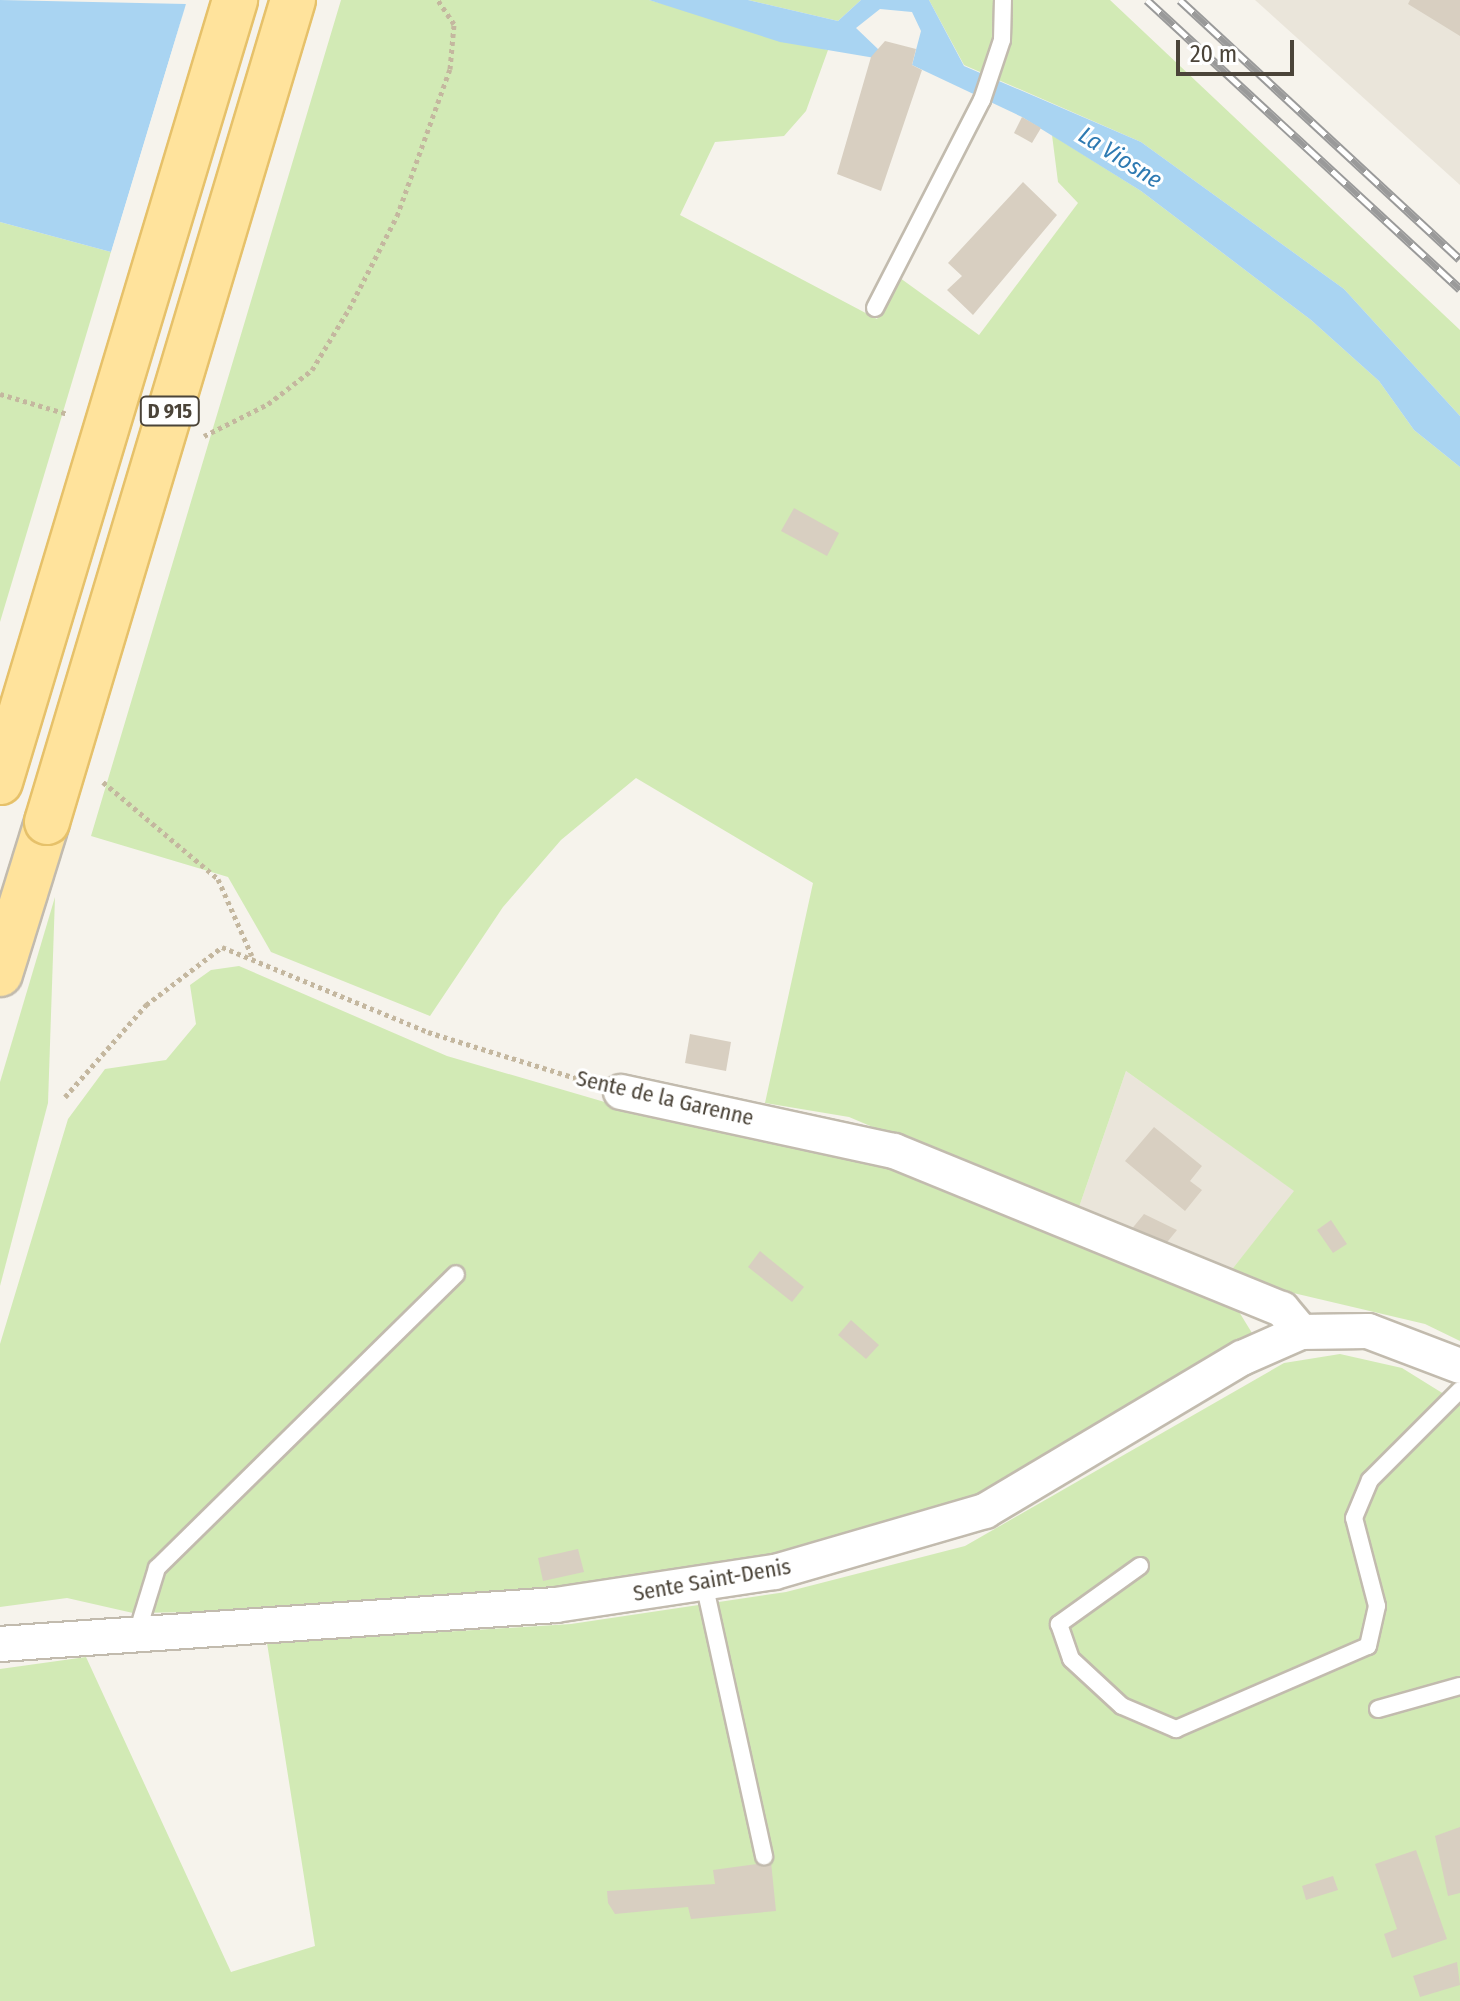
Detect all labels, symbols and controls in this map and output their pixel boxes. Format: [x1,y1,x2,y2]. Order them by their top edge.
scale bar [1180,24,1298,74]
text: 20 m [1190,40,1237,68]
water label: La Viosne [1073,121,1167,195]
road number: D 915 [138,395,202,427]
street label: Sente de la Garenne [574,1065,756,1131]
street label: Sente Saint-Denis [631,1553,793,1607]

